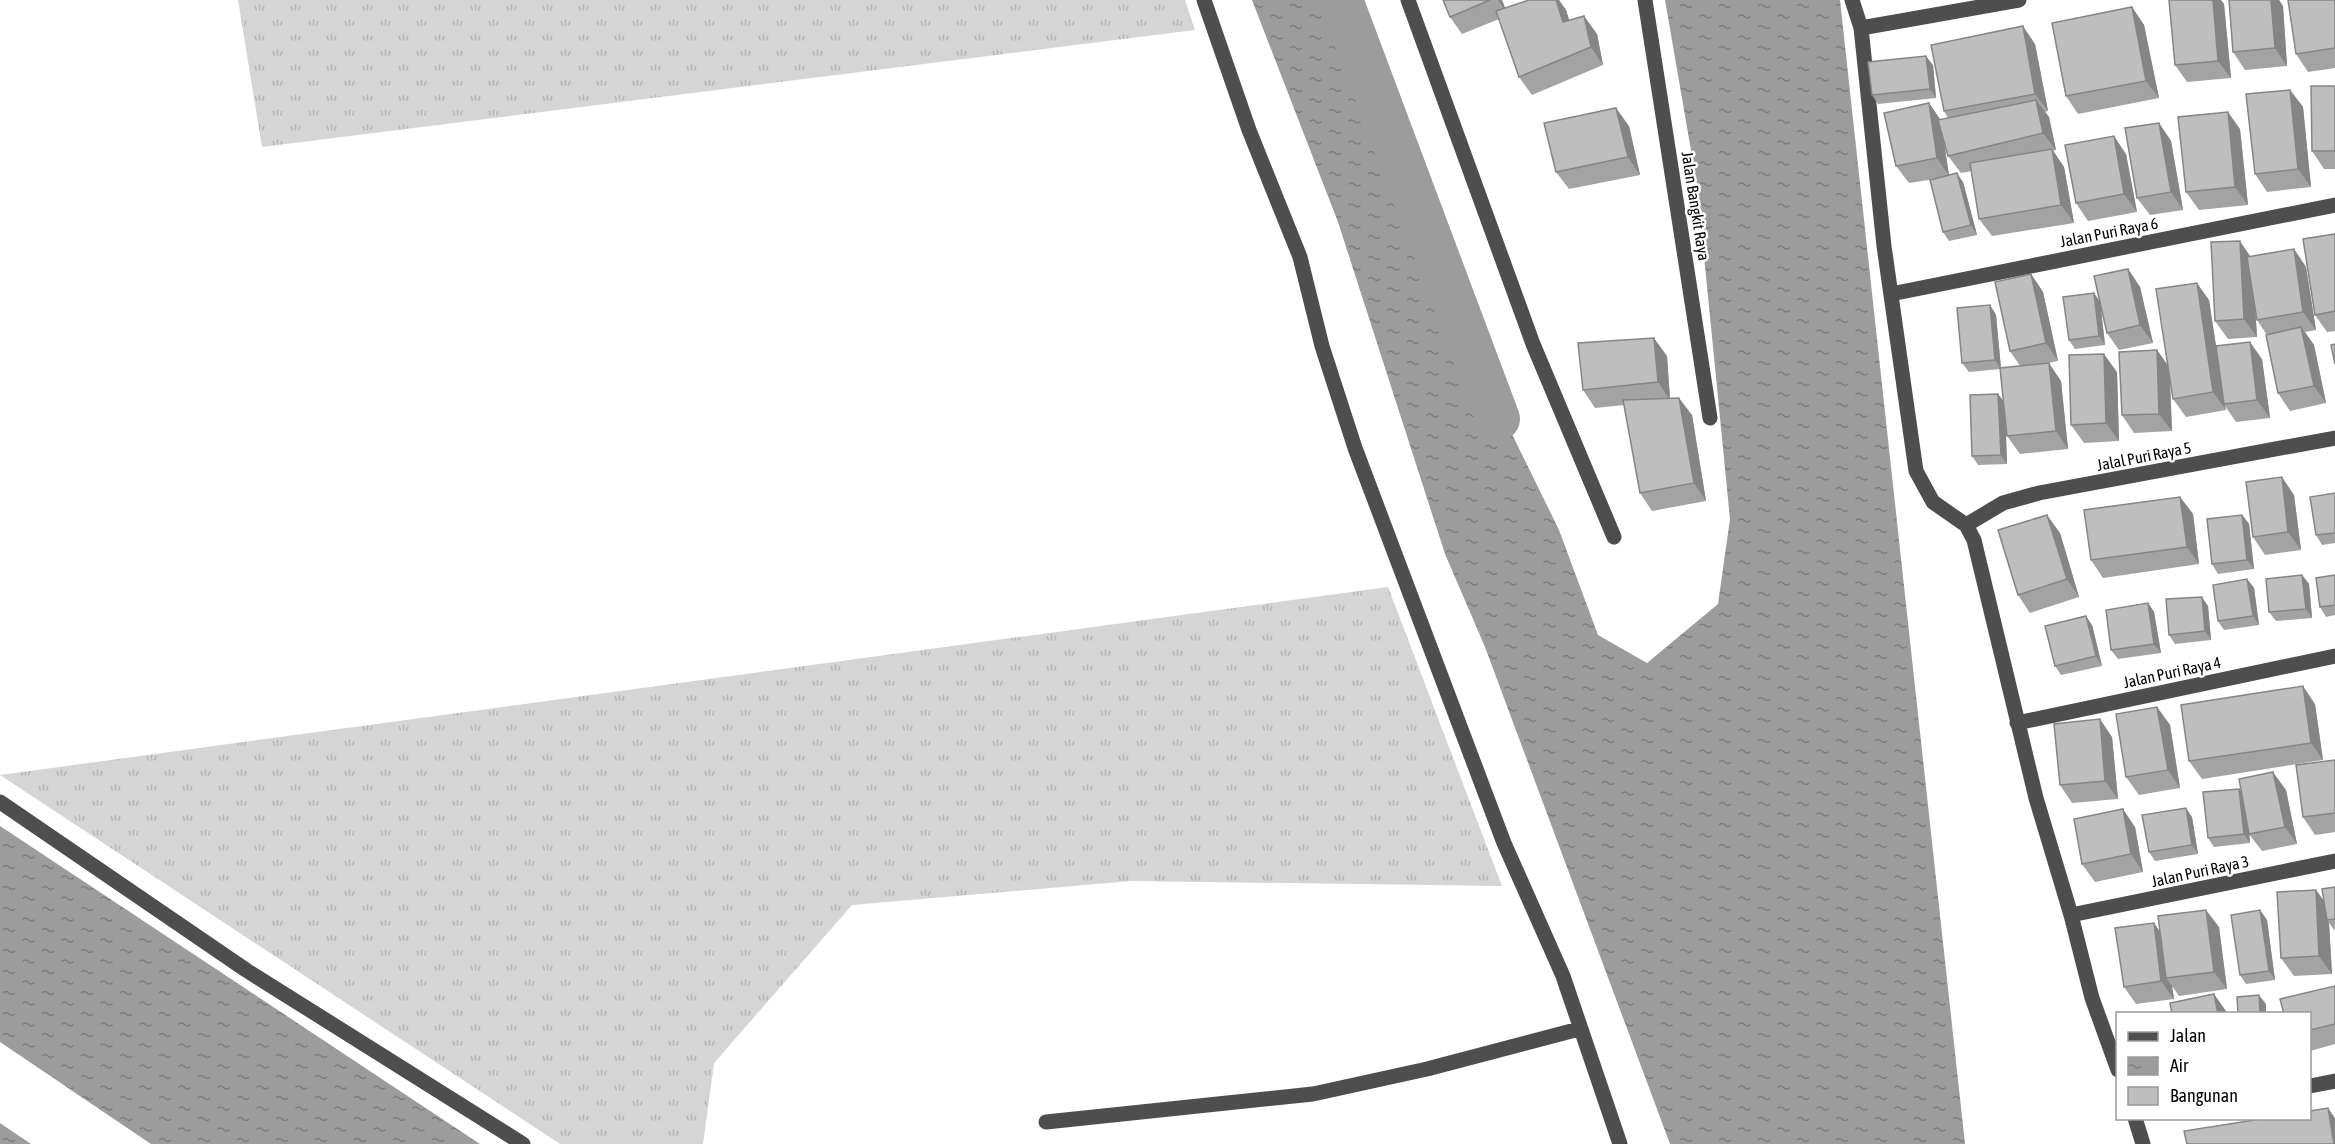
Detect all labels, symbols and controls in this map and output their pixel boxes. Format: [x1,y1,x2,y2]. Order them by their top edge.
street label: Jalan Bangkit Raya [1678,150,1714,262]
street label: Jalan Puri Raya 6 [2059,214,2160,251]
street label: Jalal Puri Raya 5 [2095,438,2193,475]
street label: Jalan Puri Raya 4 [2122,653,2223,692]
street label: Jalan Puri Raya 3 [2150,852,2251,891]
legend [2116,1012,2311,1120]
text: Jalan [2170,1025,2206,1046]
text: Air [2170,1055,2189,1076]
text: Bangunan [2170,1085,2238,1106]

